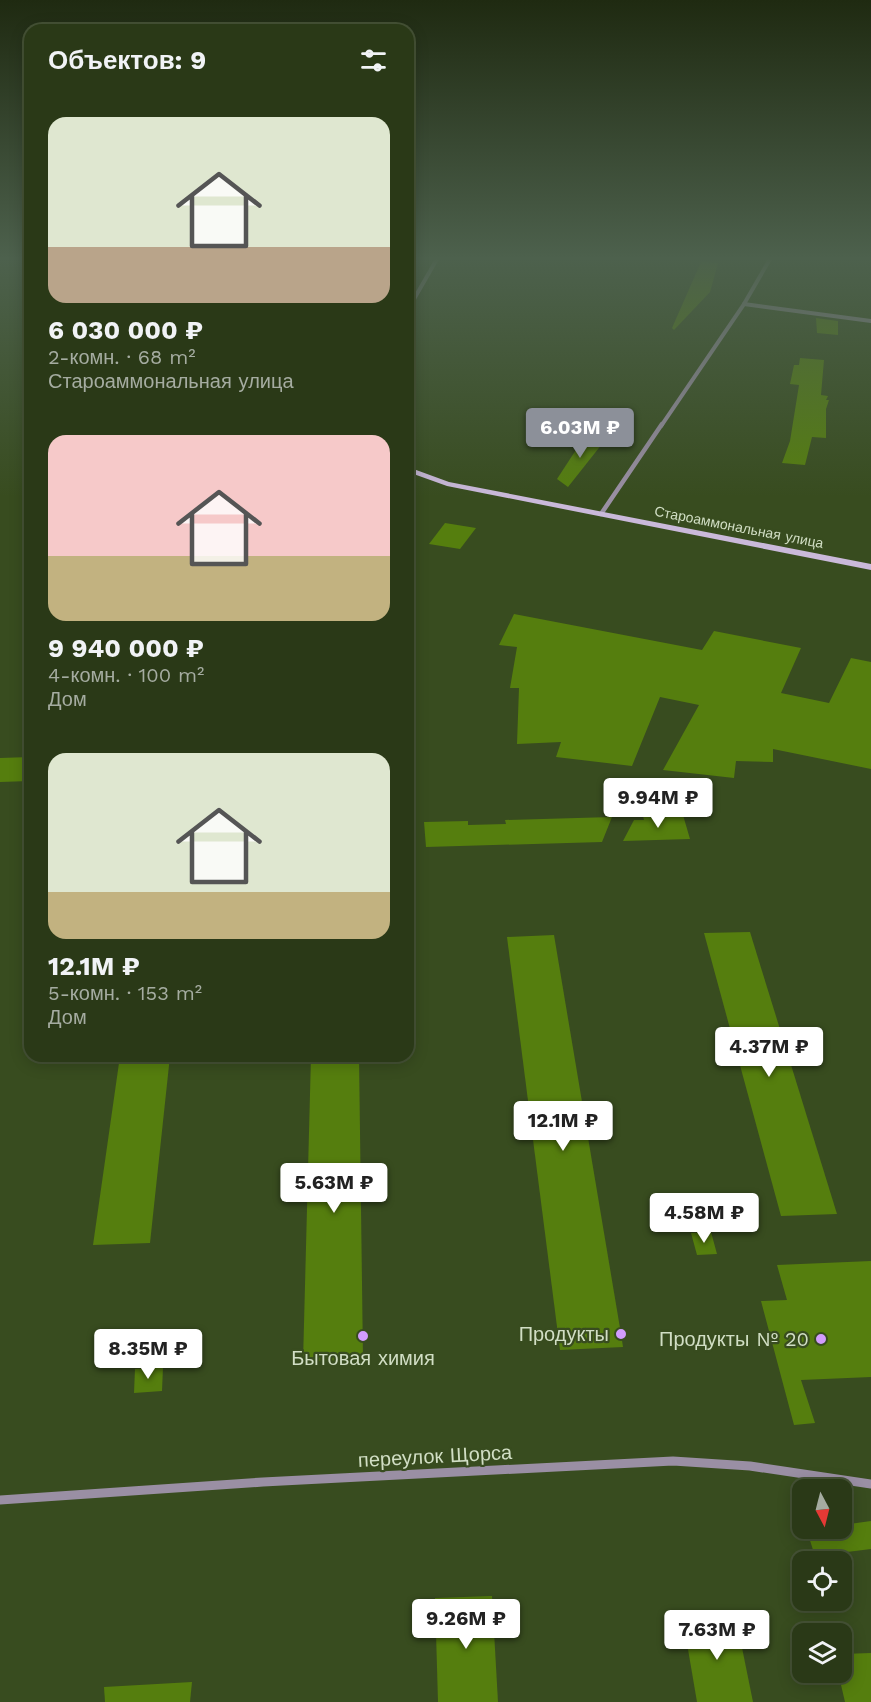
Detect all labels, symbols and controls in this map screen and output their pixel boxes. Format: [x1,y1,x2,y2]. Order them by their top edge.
icon: filters [357,44,390,77]
text: Объектов: 9 [48,45,206,75]
icon: home [165,156,273,264]
text: 6 030 000 ₽ [48,315,203,345]
text: 2-комн. · 68 m² [48,345,196,369]
text: Староаммональная улица [48,369,294,393]
pin: 6.03M ₽ [525,408,635,459]
text: 6.03M ₽ [540,415,620,439]
icon: home [165,474,273,582]
street label: Староаммональная улица [653,503,825,551]
text: 9 940 000 ₽ [48,633,204,663]
text: 4-комн. · 100 m² [48,663,204,687]
text: Дом [48,687,87,711]
pin: 9.94M ₽ [603,778,713,829]
text: 9.94M ₽ [618,785,698,809]
icon: home [165,792,273,900]
text: 12.1M ₽ [48,951,140,981]
text: 5-комн. · 153 m² [48,981,202,1005]
text: Дом [48,1005,87,1029]
pin: 4.37M ₽ [714,1027,824,1078]
text: 4.37M ₽ [729,1034,809,1058]
pin: 12.1M ₽ [508,1101,618,1152]
text: 12.1M ₽ [528,1108,598,1132]
pin: 5.63M ₽ [279,1163,389,1214]
text: 5.63M ₽ [294,1170,374,1194]
pin: 4.58M ₽ [649,1193,759,1244]
text: 4.58M ₽ [664,1200,744,1224]
place label: Продукты [519,1322,609,1346]
marker: Продукты [614,1327,628,1341]
place label: Продукты № 20 [659,1327,809,1351]
pin: 8.35M ₽ [93,1329,203,1380]
marker: Бытовая химия [356,1329,370,1343]
marker: Продукты № 20 [814,1332,828,1346]
text: 8.35M ₽ [108,1336,188,1360]
place label: Бытовая химия [291,1346,435,1370]
street label: переулок Щорса [357,1440,514,1472]
north arrow [792,1479,852,1539]
map controls [792,1479,852,1683]
button: locate [792,1551,852,1611]
pin: 9.26M ₽ [411,1599,521,1650]
text: 9.26M ₽ [426,1606,506,1630]
pin: 7.63M ₽ [662,1610,772,1661]
text: 7.63M ₽ [678,1617,756,1641]
button: layers [792,1623,852,1683]

